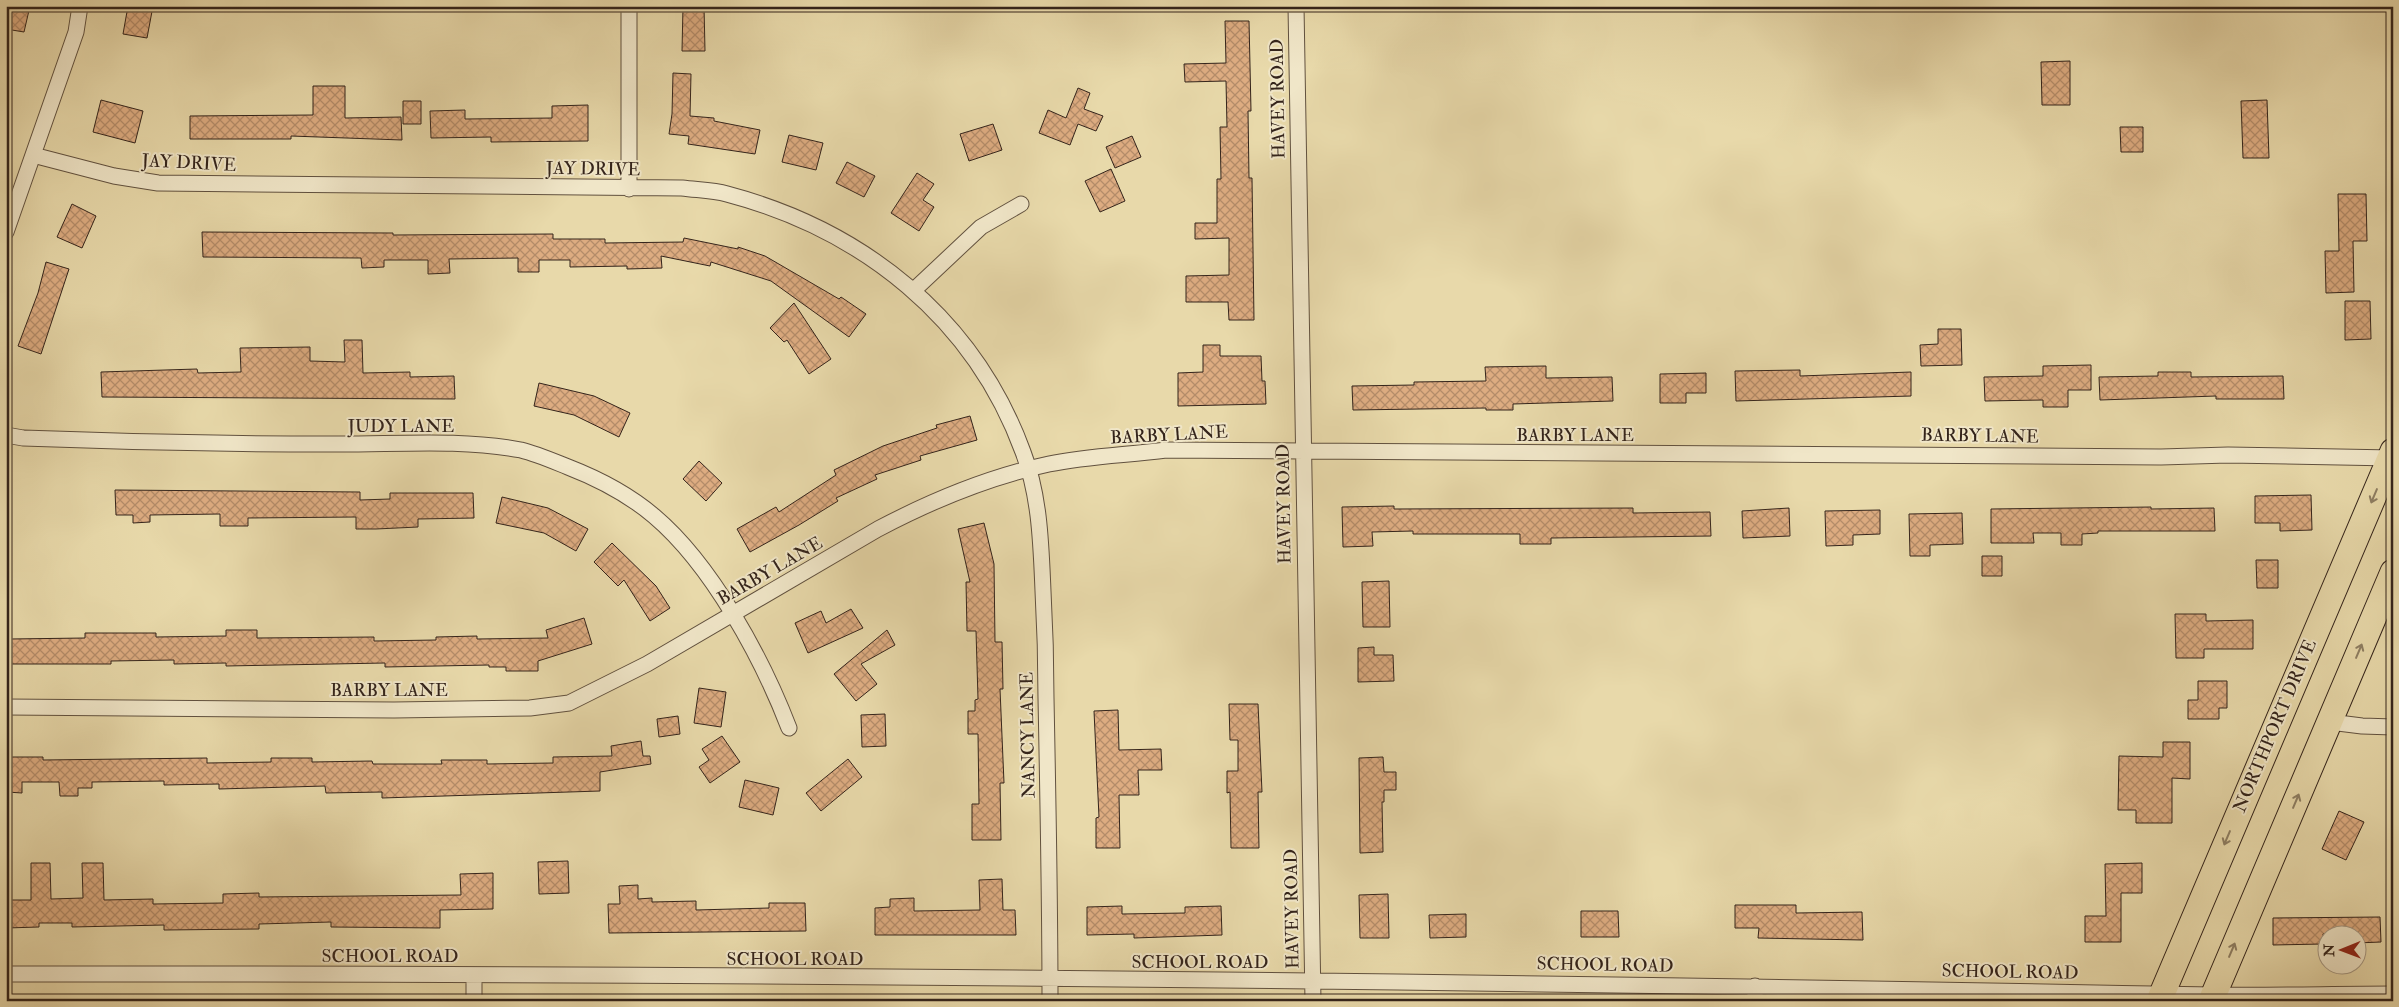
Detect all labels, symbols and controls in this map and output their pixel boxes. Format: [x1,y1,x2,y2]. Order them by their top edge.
street label: HAVEY ROAD [1265,39,1291,159]
street label: JAY DRIVE [140,149,237,177]
street label: JAY DRIVE [545,157,640,181]
street label: JUDY LANE [347,415,454,438]
street label: BARBY LANE [1110,420,1228,450]
street label: BARBY LANE [1921,423,2039,449]
street label: BARBY LANE [1516,424,1634,447]
street label: HAVEY ROAD [1271,444,1297,564]
one-way arrow [2369,488,2378,503]
street label: BARBY LANE [713,532,827,610]
street label: NORTHPORT DRIVE [2228,636,2322,816]
one-way arrow [2355,644,2365,659]
street label: NANCY LANE [1015,672,1041,798]
street label: BARBY LANE [330,679,448,702]
one-way arrow [2292,794,2301,809]
one-way arrow [2222,830,2232,845]
street label: HAVEY ROAD [1279,849,1305,969]
north arrow [2316,924,2366,974]
one-way arrow [2228,943,2238,958]
text: N [2321,943,2338,958]
street label: SCHOOL ROAD [322,945,458,968]
street label: SCHOOL ROAD [727,948,863,971]
street label: SCHOOL ROAD [1132,951,1268,974]
street label: SCHOOL ROAD [1536,952,1674,978]
street label: SCHOOL ROAD [1941,959,2079,985]

